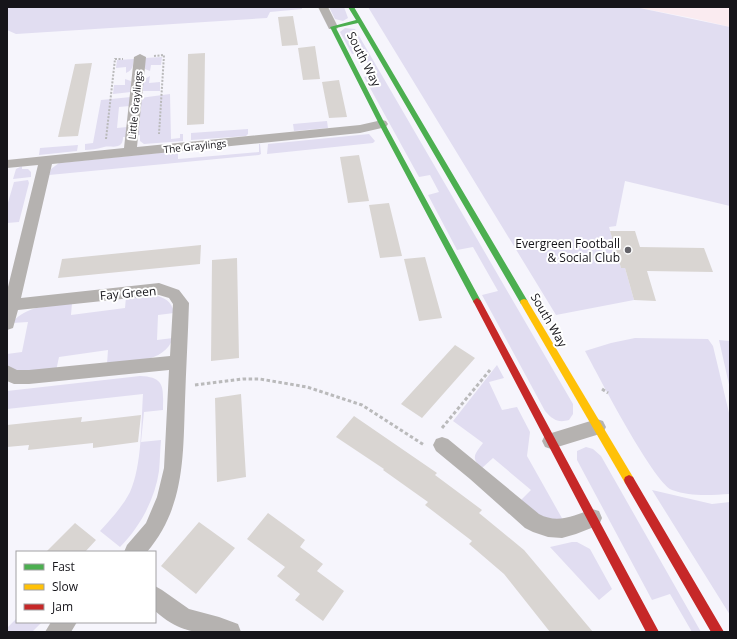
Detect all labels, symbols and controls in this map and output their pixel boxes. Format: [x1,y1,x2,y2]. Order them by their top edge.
street label: South Way [343,29,386,90]
street label: Little Graylings [124,70,146,140]
street label: The Graylings [163,136,227,156]
place label: Evergreen Football & Social Club [515,235,620,266]
marker: Evergreen Football & Social Club [623,245,633,255]
street label: Fay Green [99,282,157,304]
street label: South Way [527,290,572,351]
legend [16,551,156,623]
text: Fast [52,558,75,575]
text: Slow [52,578,79,595]
text: Jam [51,598,73,615]

